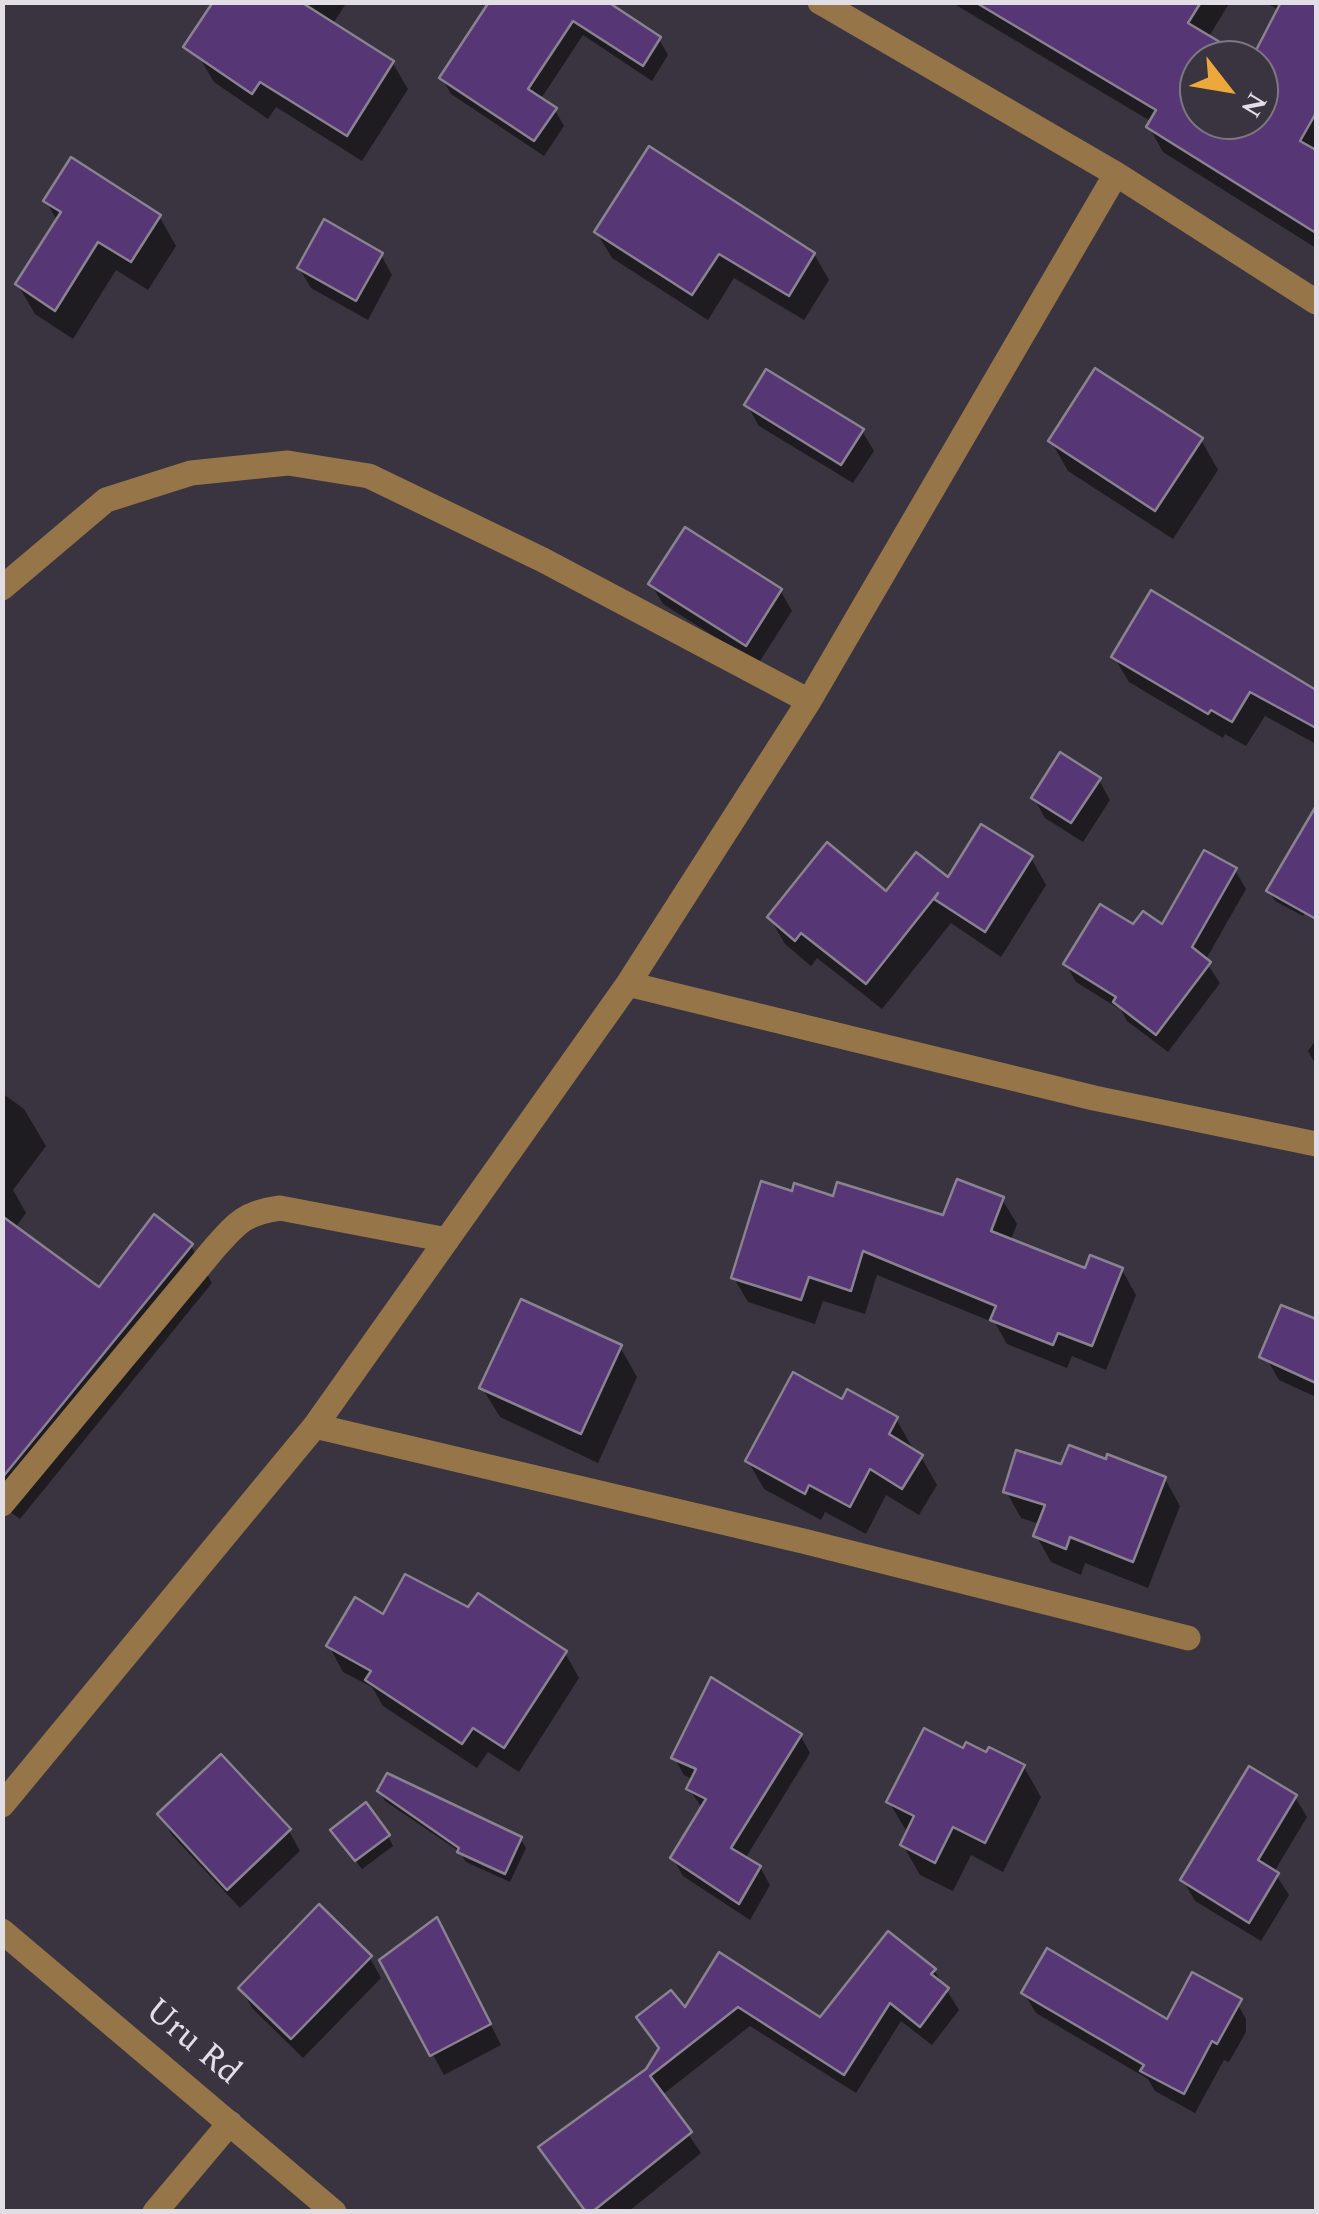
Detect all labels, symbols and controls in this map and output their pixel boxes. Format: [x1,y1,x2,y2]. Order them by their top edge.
north arrow [1179,40,1279,140]
text: N [1229,84,1278,126]
street label: Uru Rd [134,1992,248,2096]

